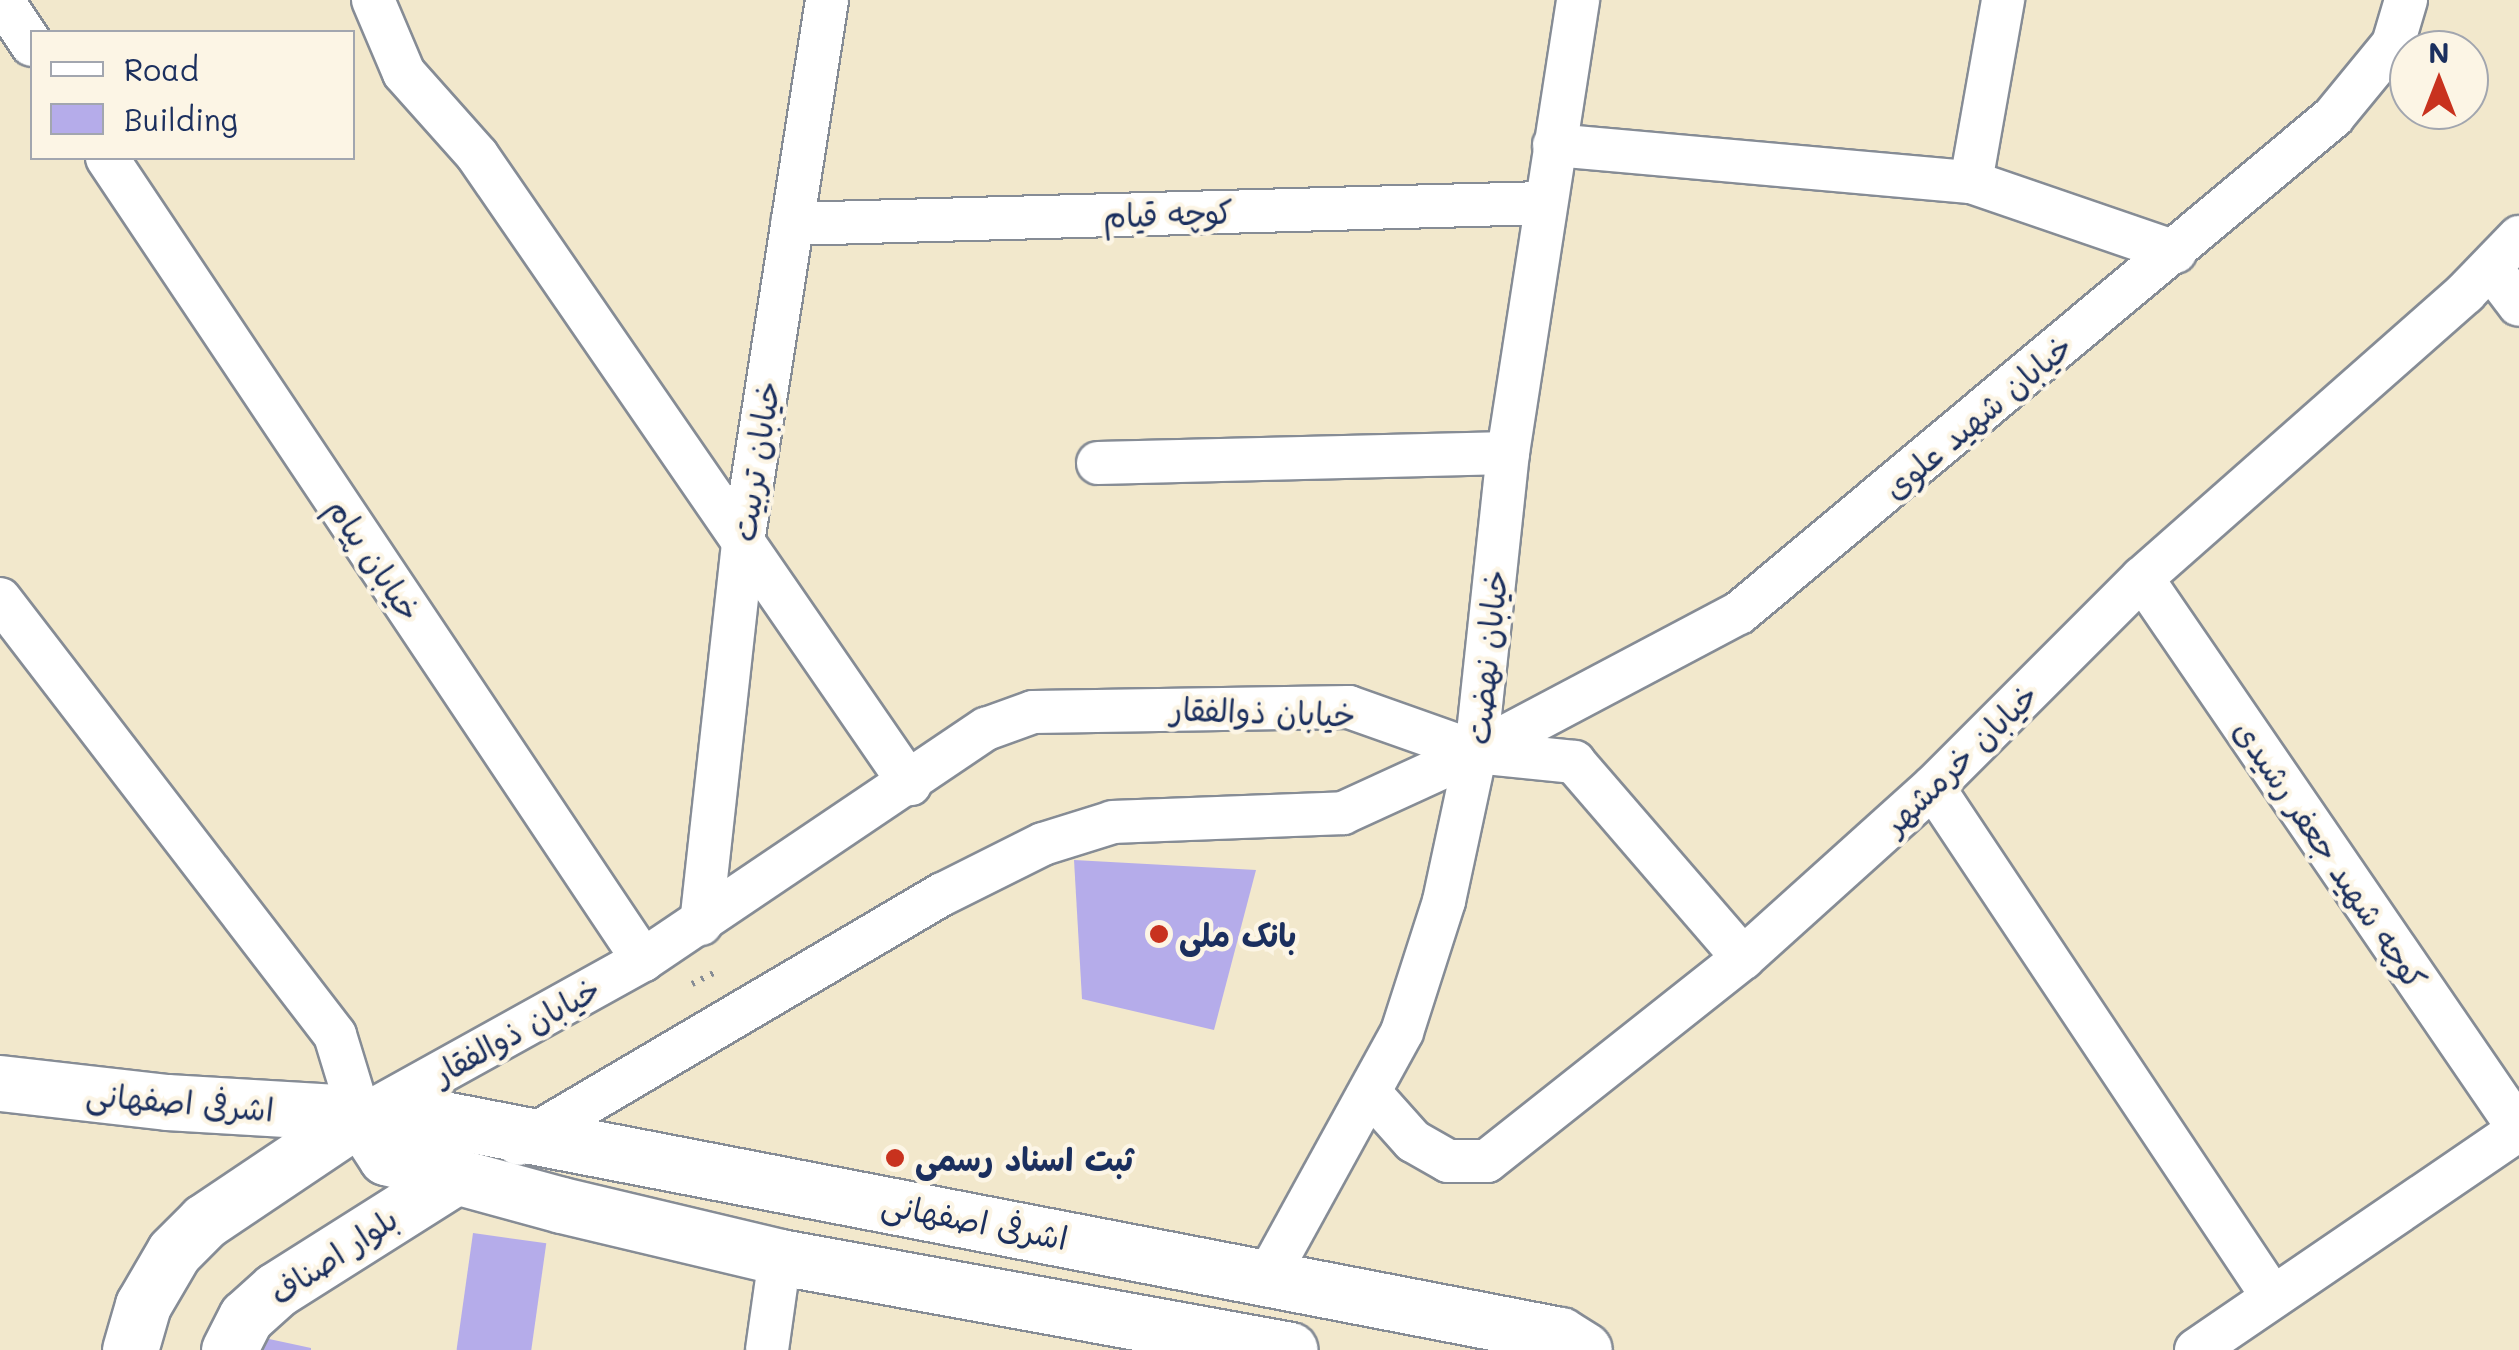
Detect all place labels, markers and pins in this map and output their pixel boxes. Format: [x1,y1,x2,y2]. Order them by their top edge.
place label: بانک ملی [1179,915,1297,953]
marker: بانک ملی [1148,923,1170,945]
place label: ثبت اسناد رسمی [915,1139,1133,1177]
marker: ثبت اسناد رسمی [884,1147,906,1169]

